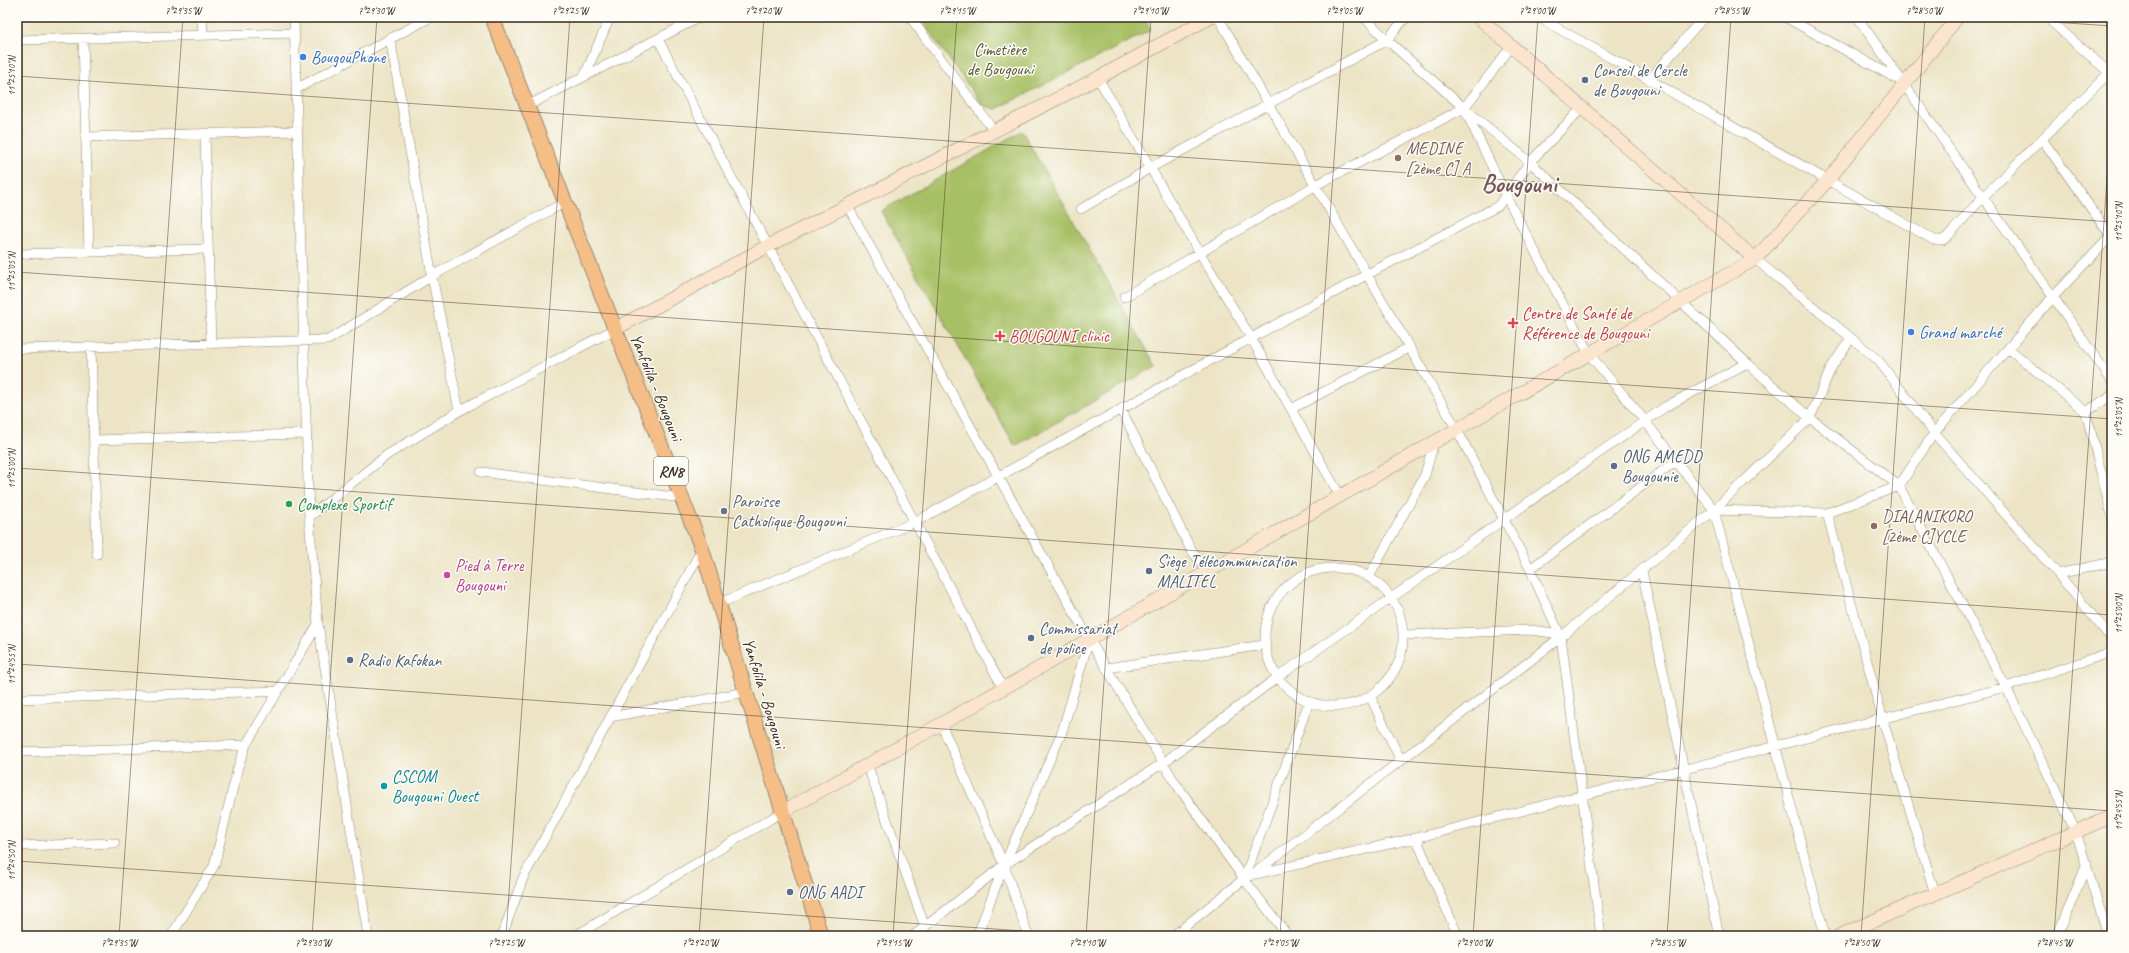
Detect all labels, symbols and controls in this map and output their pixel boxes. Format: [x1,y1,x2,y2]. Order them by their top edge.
text: 7°29'35"W [165,4,203,17]
text: 7°29'30"W [358,4,396,17]
text: 7°29'25"W [552,4,590,17]
text: 7°29'20"W [745,4,783,17]
text: 7°29'15"W [939,4,977,17]
text: 7°29'10"W [1132,4,1170,17]
text: 7°29'05"W [1326,4,1364,17]
text: 7°29'00"W [1519,4,1557,17]
text: 7°28'55"W [1713,4,1751,17]
text: 7°28'50"W [1906,4,1944,17]
park label: Cimetière de Bougouni [967,39,1036,80]
place label: BougouPhone [311,47,387,68]
marker: BougouPhone [298,52,308,62]
text: 11°25'10"N [5,54,18,96]
place label: Conseil de Cercle de Bougouni [1593,60,1688,101]
marker: Conseil de Cercle de Bougouni [1580,75,1590,85]
place label: MEDINE [2ème C] A [1406,138,1472,179]
marker: MEDINE [2ème C] A [1393,153,1403,163]
district label: Bougouni [1481,168,1560,200]
text: 11°25'10"N [2112,200,2125,242]
text: 11°25'05"N [5,250,18,292]
place label: Centre de Santé de Référence de Bougouni [1522,303,1651,344]
marker: Centre de Santé de Référence de Bougouni [1507,317,1519,329]
place label: Grand marché [1919,322,2004,343]
place label: BOUGOUNI clinic [1009,326,1110,347]
marker: Grand marché [1906,327,1916,337]
street label: Yanfolila - Bougouni [625,330,688,446]
marker: BOUGOUNI clinic [994,330,1006,342]
text: 11°25'05"N [2112,396,2125,438]
place label: ONG AMEDD Bougounie [1622,446,1703,487]
text: 11°25'00"N [5,447,18,489]
road number: RN8 [654,457,688,485]
marker: ONG AMEDD Bougounie [1609,461,1619,471]
place label: Paroisse Catholique Bougouni [732,491,847,532]
place label: Complexe Sportif [297,494,395,515]
marker: Complexe Sportif [284,499,294,509]
marker: Paroisse Catholique Bougouni [719,506,729,516]
place label: DIALANIKORO [2ème C]YCLE [1882,506,1973,547]
marker: DIALANIKORO [2ème C]YCLE [1869,521,1879,531]
place label: Siège Télécommunication MALITEL [1157,551,1298,592]
place label: Pied à Terre Bougouni [455,555,525,596]
marker: Siège Télécommunication MALITEL [1144,566,1154,576]
marker: Pied à Terre Bougouni [442,570,452,580]
text: 11°25'00"N [2112,592,2125,634]
place label: Commissariat de police [1039,618,1119,659]
marker: Commissariat de police [1026,633,1036,643]
street label: Yanfolila - Bougouni [738,636,792,752]
text: 11°24'55"N [5,643,18,685]
place label: Radio Kafokan [358,650,443,671]
marker: Radio Kafokan [345,655,355,665]
place label: CSCOM Bougouni Ouest [392,766,480,807]
marker: CSCOM Bougouni Ouest [379,781,389,791]
text: 11°24'55"N [2112,789,2125,831]
text: 11°24'50"N [5,839,18,881]
place label: ONG AADI [798,882,867,903]
marker: ONG AADI [785,887,795,897]
text: 7°29'35"W [101,936,139,949]
text: 7°29'30"W [295,936,333,949]
text: 7°29'25"W [488,936,526,949]
text: 7°29'20"W [682,936,720,949]
text: 7°29'15"W [875,936,913,949]
text: 7°29'10"W [1069,936,1107,949]
text: 7°29'05"W [1262,936,1300,949]
text: 7°29'00"W [1456,936,1494,949]
text: 7°28'55"W [1649,936,1687,949]
text: 7°28'50"W [1843,936,1881,949]
text: 7°28'45"W [2036,936,2074,949]

